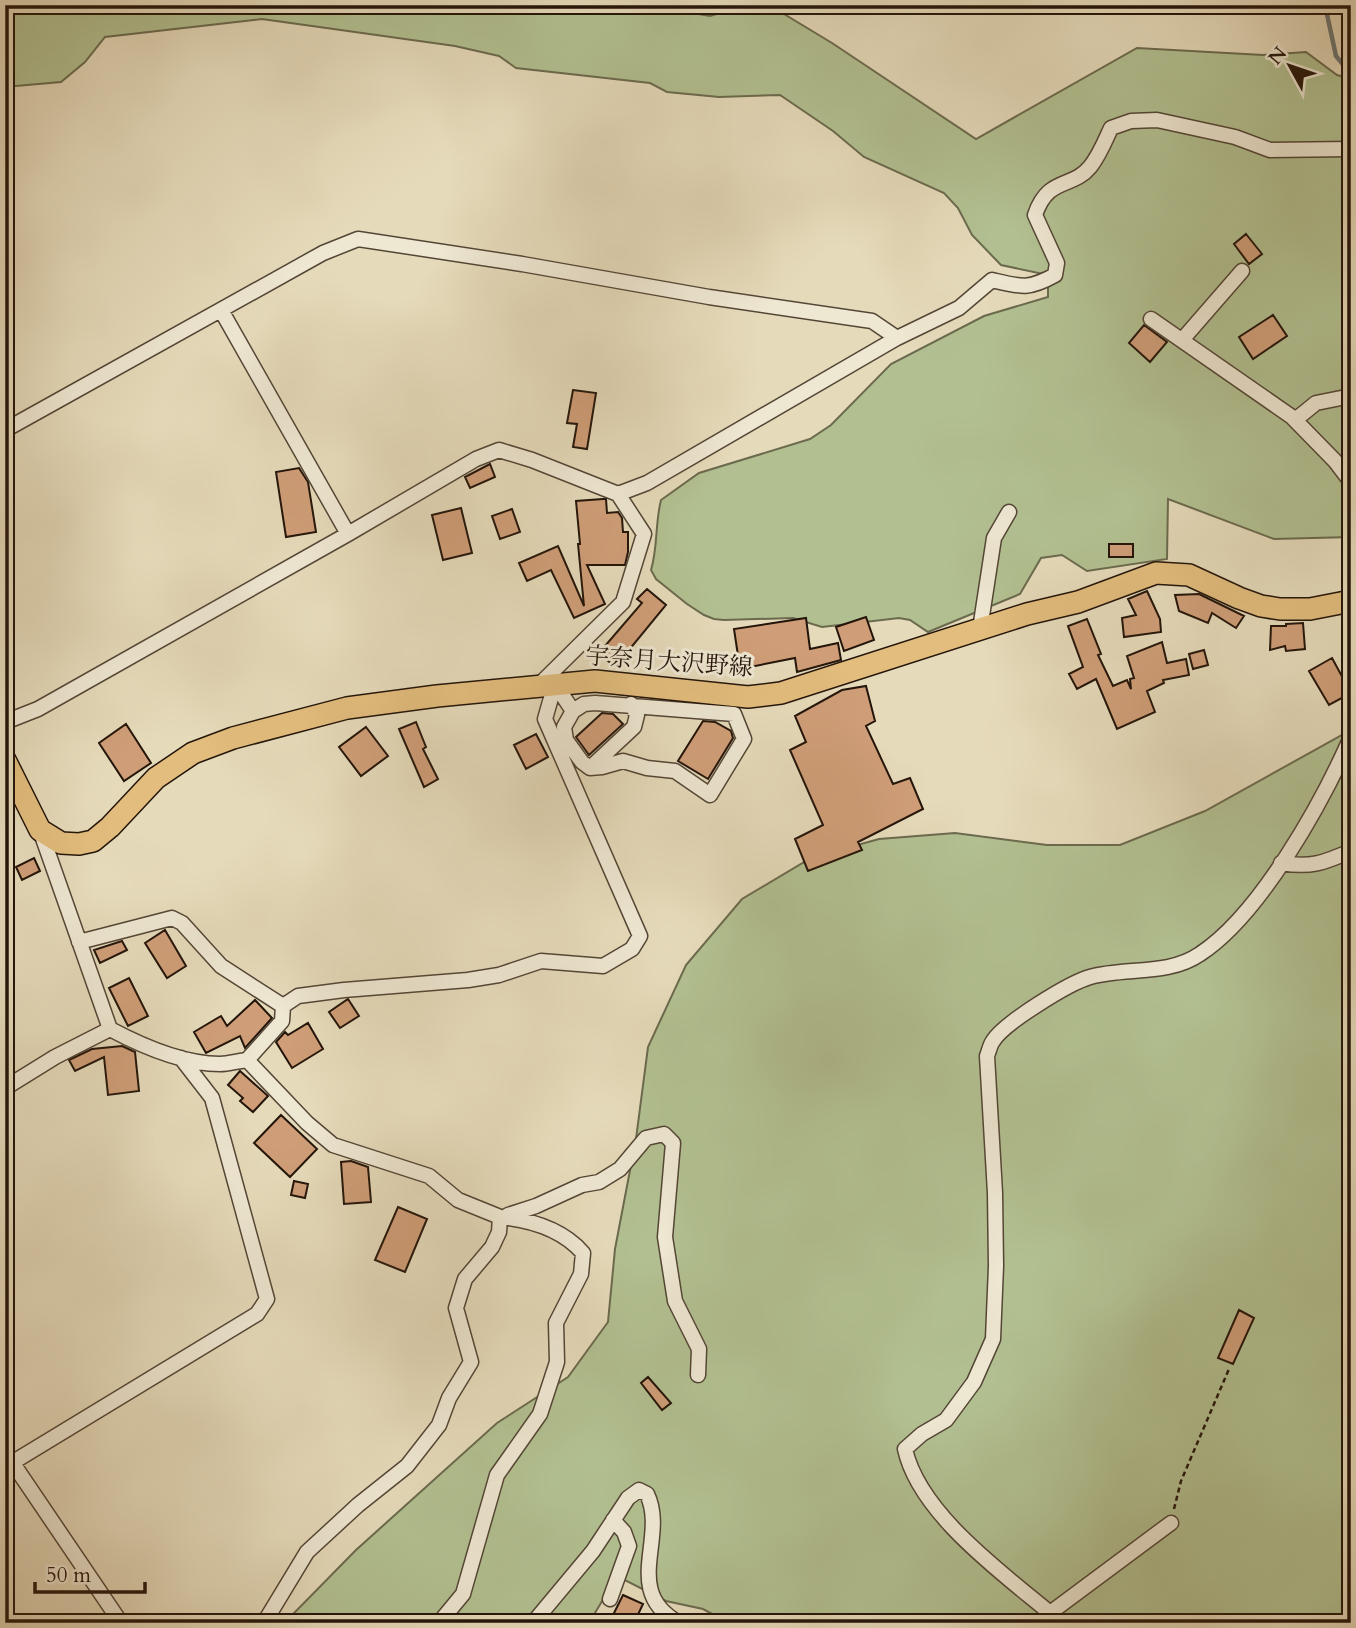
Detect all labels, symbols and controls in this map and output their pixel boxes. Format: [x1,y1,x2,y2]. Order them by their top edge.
north arrow [1254,32,1324,102]
text: N [1262,41,1293,70]
street label: 宇奈月大沢野線 [584,640,754,684]
scale bar [35,1551,145,1595]
text: 50 m [46,1561,91,1590]

